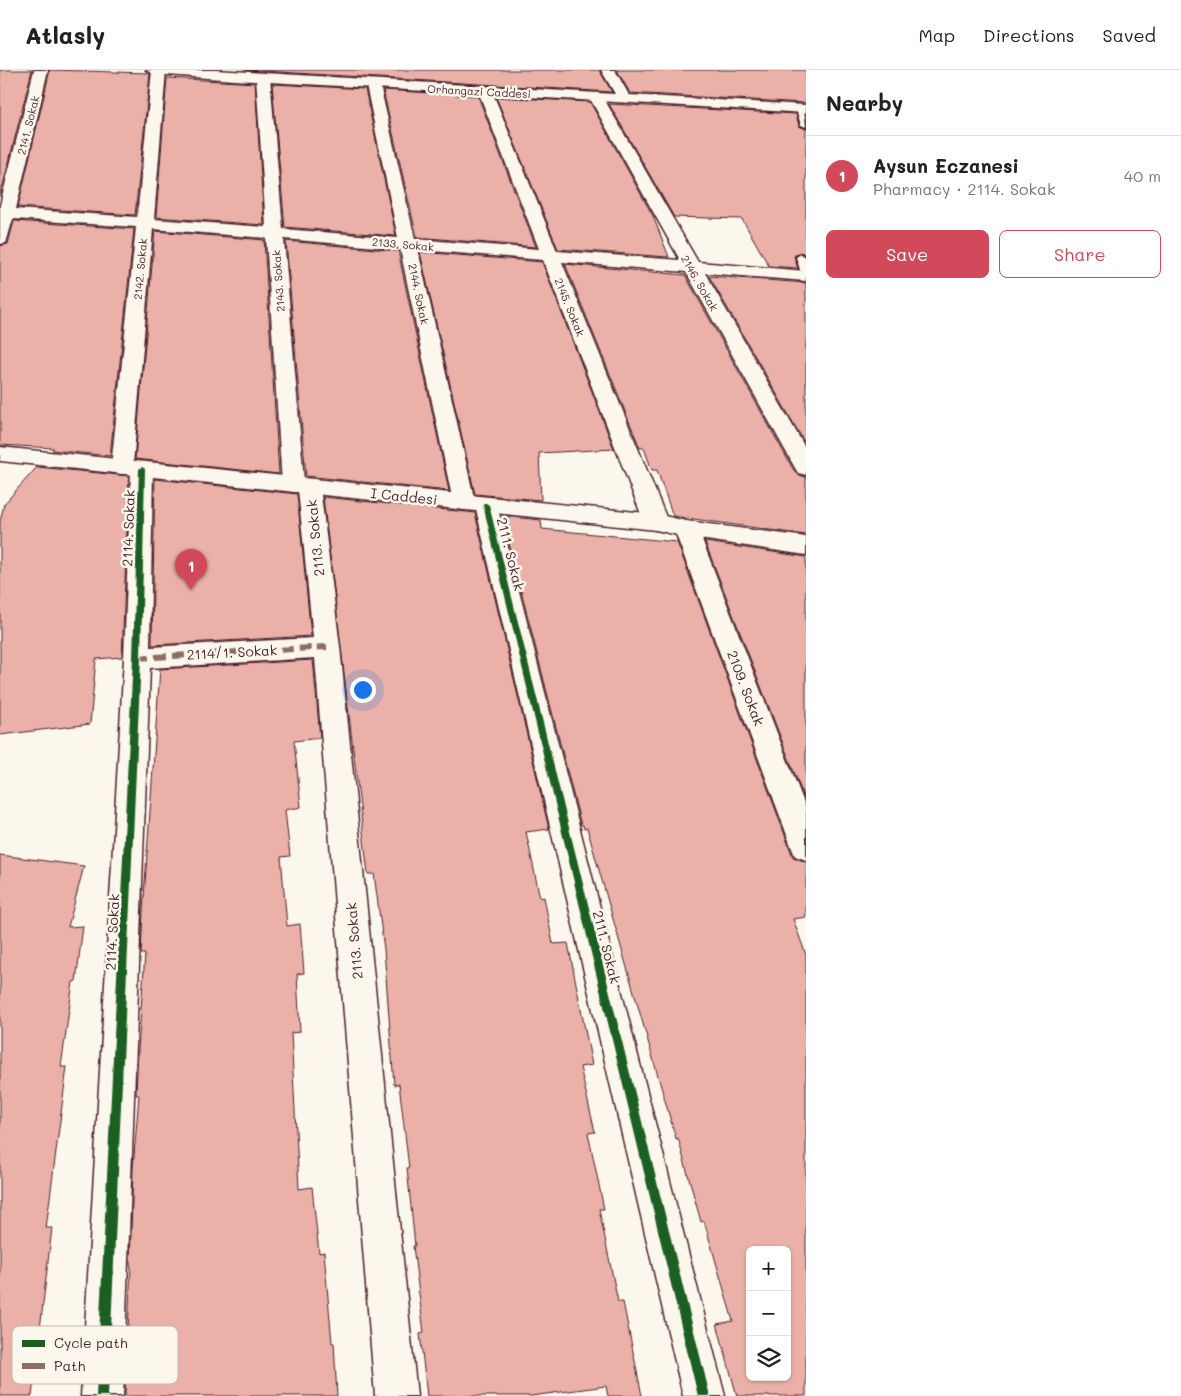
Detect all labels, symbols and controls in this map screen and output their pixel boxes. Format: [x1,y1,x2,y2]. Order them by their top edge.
text: Atlasly [25,19,105,50]
text: Map [918,23,955,47]
text: Directions [983,23,1075,47]
text: Saved [1103,23,1156,47]
street label: Orhangazi Caddesi [427,81,531,101]
text: Nearby [826,89,903,116]
street label: 2141. Sokak [13,94,43,156]
text: Aysun Eczanesi [873,153,1019,178]
text: 1 [838,165,846,186]
text: 40 m [1124,165,1161,186]
text: Pharmacy · 2114. Sokak [873,178,1055,199]
button: Save [826,230,989,278]
button: Share [999,230,1161,278]
street label: 2133. Sokak [371,234,435,254]
street label: 2142. Sokak [130,237,150,300]
street label: 2143. Sokak [268,249,288,312]
street label: 2146. Sokak [678,252,722,314]
street label: 2144. Sokak [405,262,433,326]
street label: 2145. Sokak [551,275,589,339]
street label: I Caddesi [370,483,438,509]
street label: 2114. Sokak [117,489,139,567]
street label: 2113. Sokak [302,499,328,577]
street label: 2111. Sokak [493,515,529,593]
pin: 1 [175,549,207,590]
street label: 2114/1. Sokak [186,640,278,664]
street label: 2109. Sokak [723,648,769,728]
your location [350,677,376,703]
street label: 2114. Sokak [100,893,124,971]
street label: 2113. Sokak [341,902,367,980]
street label: 2111. Sokak [589,908,625,986]
map controls [746,1246,791,1381]
button: + [746,1246,791,1291]
button: − [746,1291,791,1336]
legend [12,1326,178,1384]
text: Cycle path [54,1333,128,1352]
button: layers [746,1336,791,1381]
text: Path [54,1356,85,1375]

